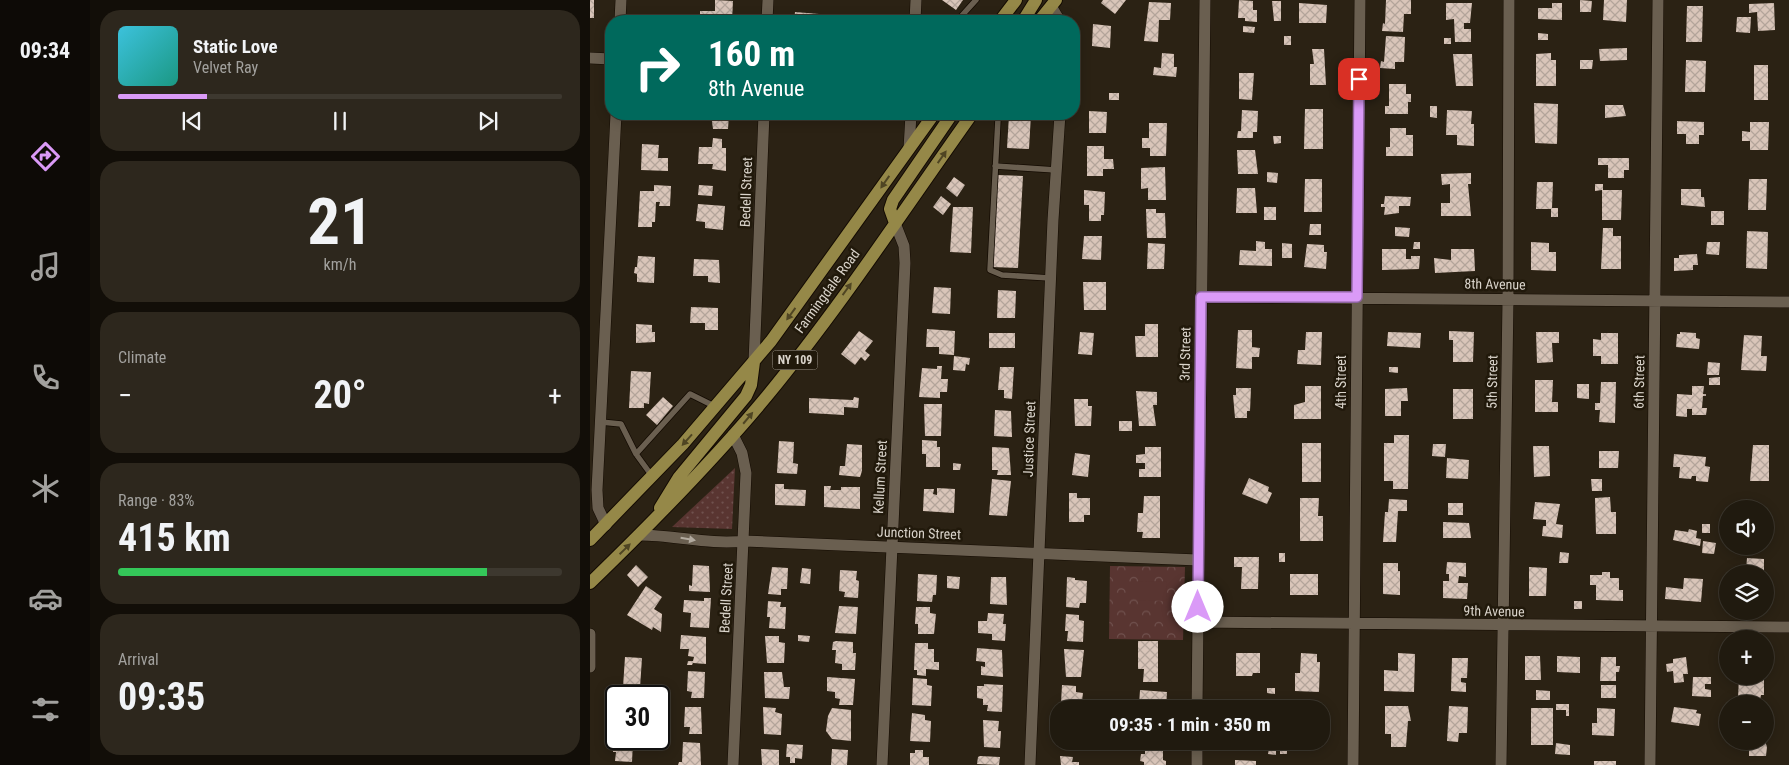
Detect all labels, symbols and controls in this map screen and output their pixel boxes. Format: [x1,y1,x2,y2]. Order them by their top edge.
text: 160 m [708,34,795,75]
text: Static Love [193,35,278,58]
icon: right [625,35,690,100]
text: 09:34 [20,38,70,63]
text: Velvet Ray [193,58,258,77]
pin [1338,58,1380,100]
icon: arrive [1345,65,1373,93]
text: 8th Avenue [708,76,804,101]
icon: previous [178,107,206,135]
icon: pause [326,107,354,135]
icon: next [474,107,502,135]
icon: directions [28,139,63,174]
one-way arrow [937,150,947,164]
street label: Bedell Street [737,157,755,227]
one-way arrow [880,175,890,189]
text: 21 [307,184,373,260]
street label: Farmingdale Road [791,246,863,336]
icon: music [28,249,63,284]
text: km/h [324,255,356,274]
street label: 8th Avenue [1464,275,1526,293]
one-way arrow [842,283,853,296]
one-way arrow [786,308,796,321]
street label: 3rd Street [1177,327,1193,381]
text: Climate [118,348,166,367]
road number: NY 109 [772,350,818,370]
street label: 4th Street [1333,355,1349,409]
street label: 5th Street [1484,355,1500,409]
street label: 6th Street [1631,355,1647,409]
icon: phone [28,360,63,395]
text: 20° [313,373,367,417]
text: − [118,379,132,412]
text: + [548,379,562,412]
street label: Justice Street [1020,401,1038,477]
one-way arrow [743,412,754,425]
one-way arrow [682,433,693,446]
street label: Kellum Street [870,440,890,514]
icon: climate [28,471,63,506]
text: Range · 83% [118,491,194,510]
map controls [1719,500,1774,750]
button: sound [1719,500,1774,555]
text: 415 km [118,516,231,560]
street label: Junction Street [877,524,961,542]
one-way arrow [680,535,696,543]
one-way arrow [619,543,631,555]
street label: Bedell Street [716,563,736,633]
button: layers [1719,565,1774,620]
position arrow [1171,580,1223,632]
icon: car [28,581,63,616]
street label: 9th Avenue [1463,602,1525,620]
button: + [1719,630,1774,685]
text: Arrival [118,650,159,669]
text: 09:35 [118,675,205,719]
speed limit sign: 30 [605,685,670,750]
icon: filters [28,692,63,727]
button: − [1719,695,1774,750]
text: 09:35 · 1 min · 350 m [1109,713,1271,736]

